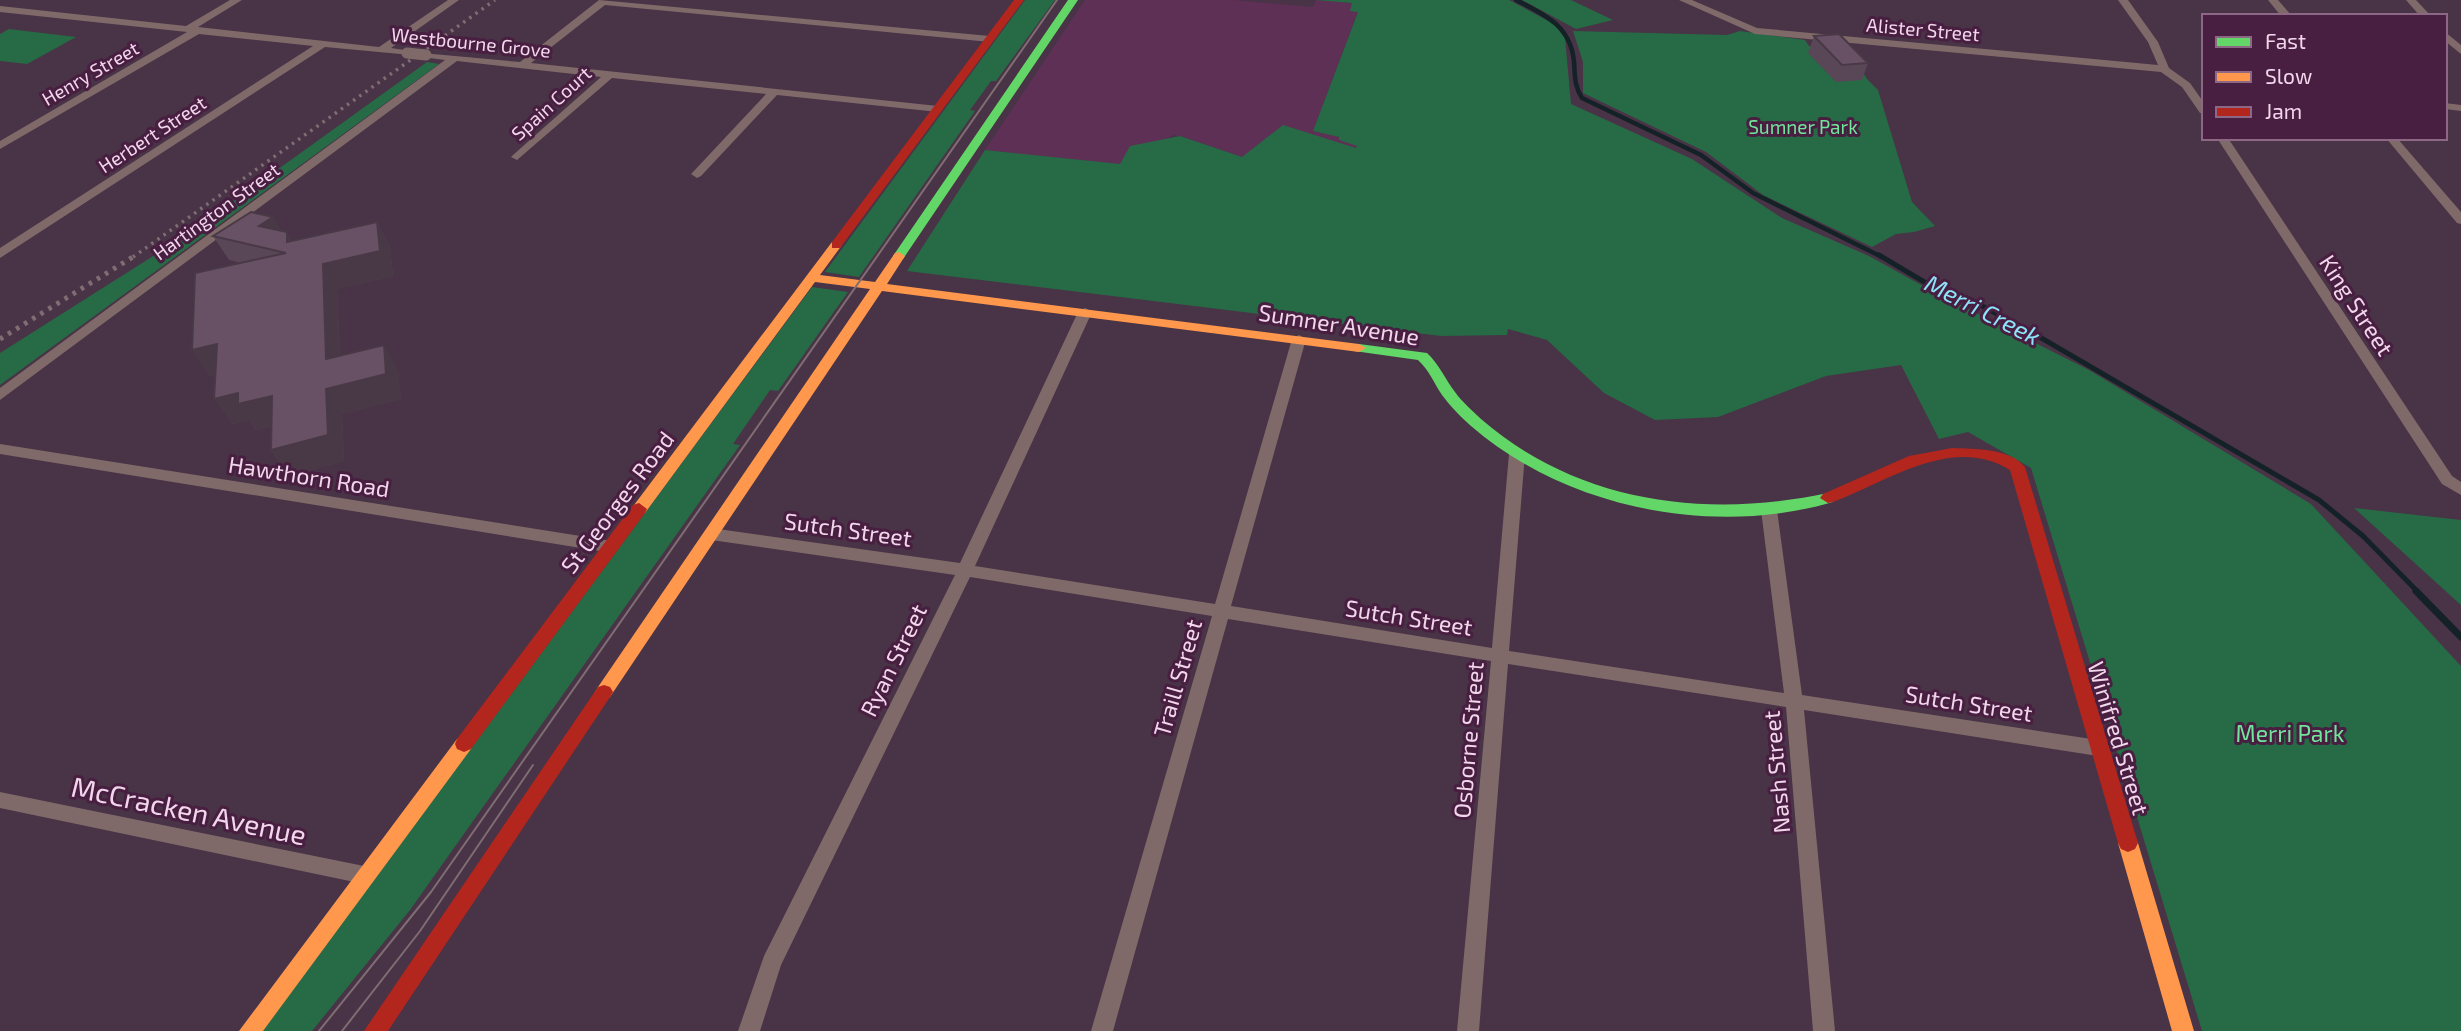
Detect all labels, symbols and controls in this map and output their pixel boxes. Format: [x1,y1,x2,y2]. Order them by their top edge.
street label: Alister Street [1865,13,1981,45]
legend [2202,14,2447,140]
street label: Westbourne Grove [390,22,552,62]
text: Fast [2265,28,2306,53]
street label: Henry Street [37,36,143,110]
street label: Spain Court [506,61,596,145]
text: Slow [2265,63,2312,88]
street label: Herbert Street [94,91,210,177]
text: Jam [2265,98,2302,123]
park label: Sumner Park [1748,115,1858,138]
street label: Hartington Street [148,157,284,265]
street label: King Street [2314,249,2400,361]
water label: Merri Creek [1921,268,2045,350]
street label: Sumner Avenue [1257,297,1421,351]
street label: St Georges Road [555,425,679,579]
street label: Hawthorn Road [226,449,392,503]
street label: Sutch Street [782,506,914,552]
street label: Sutch Street [1343,593,1475,641]
street label: Ryan Street [854,599,932,721]
street label: Traill Street [1147,616,1207,740]
street label: Winifred Street [2082,658,2156,818]
street label: Osborne Street [1447,660,1489,820]
street label: Sutch Street [1903,679,2035,727]
street label: Nash Street [1757,709,1795,834]
park label: Merri Park [2236,719,2345,747]
street label: McCracken Avenue [69,769,309,851]

